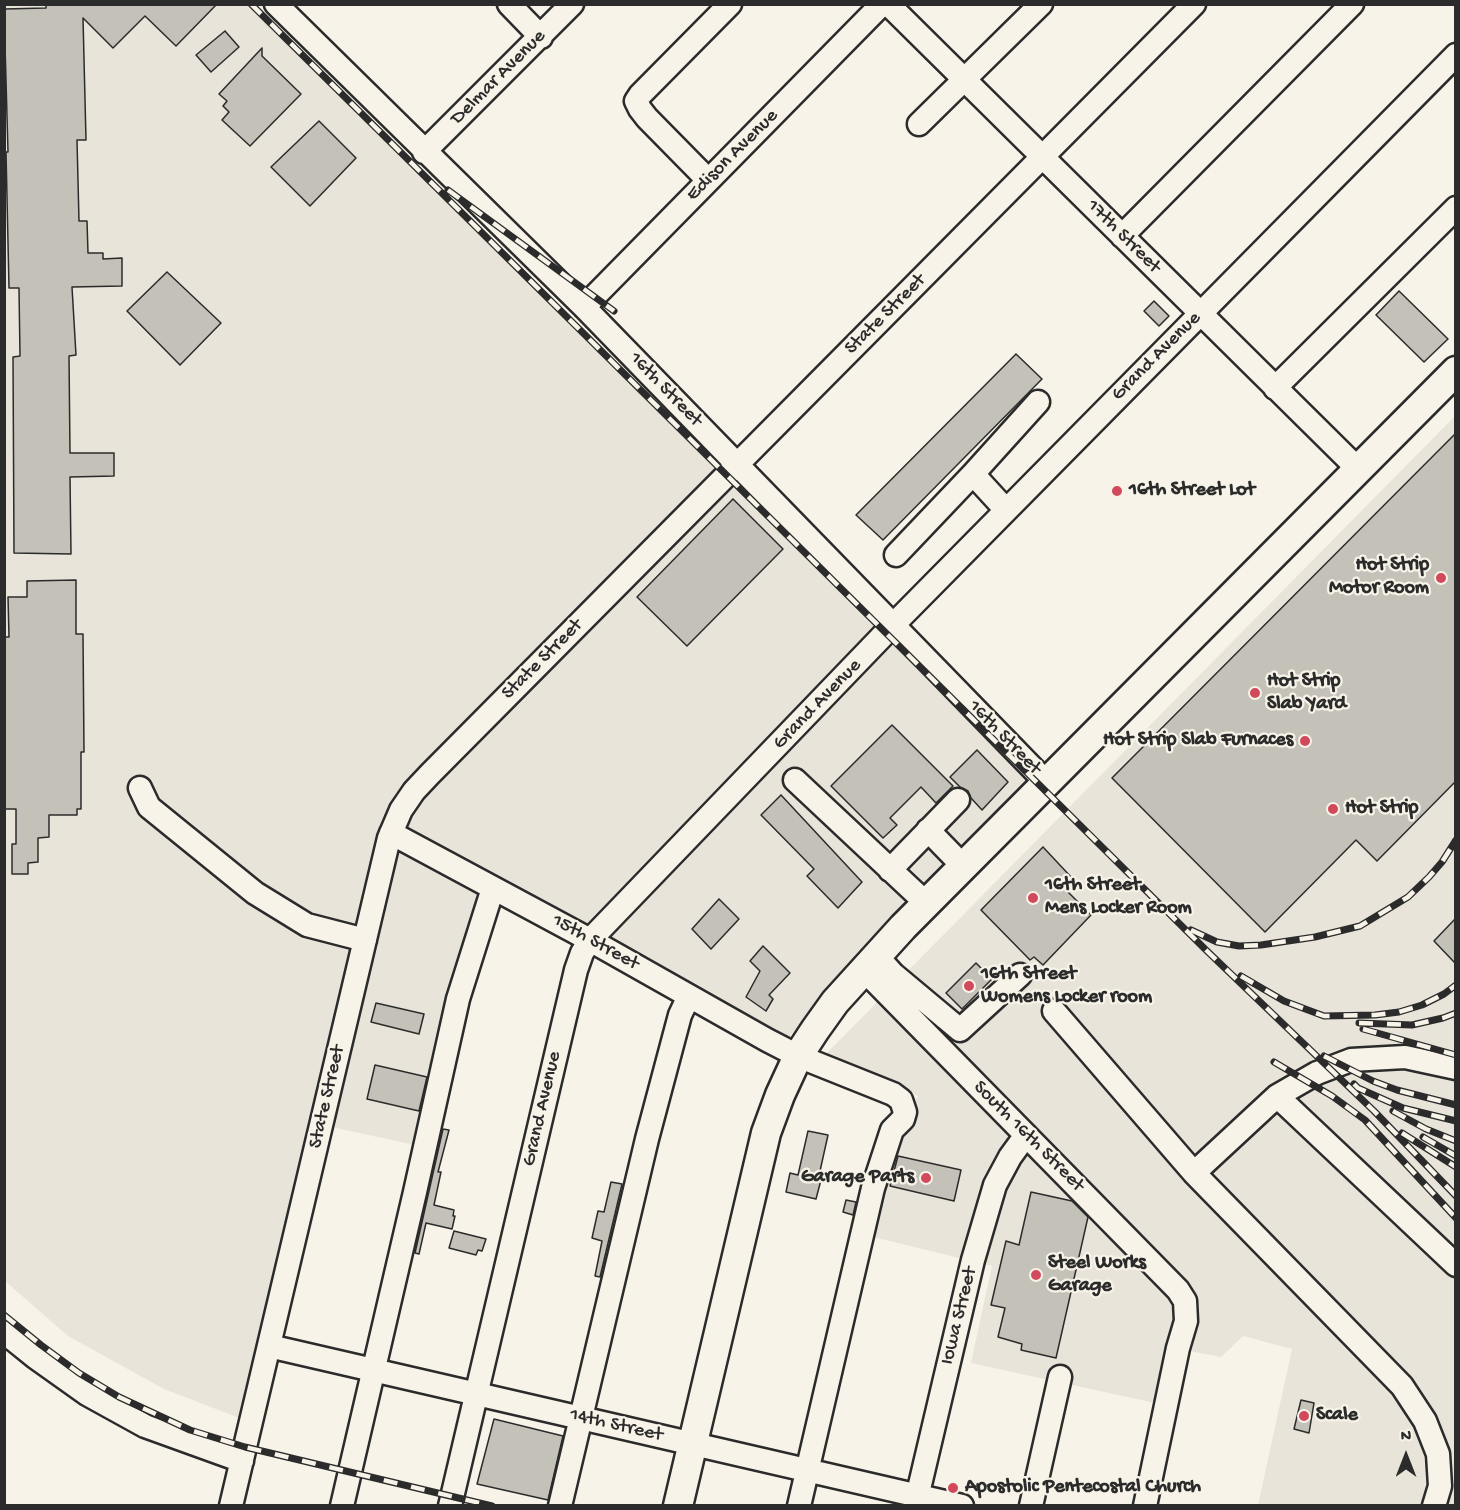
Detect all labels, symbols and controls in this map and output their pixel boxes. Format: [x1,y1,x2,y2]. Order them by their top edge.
street label: Delmar Avenue [446,25,552,131]
street label: Edison Avenue [682,105,784,207]
street label: 17th Street [1081,195,1165,279]
street label: State Street [840,269,932,361]
street label: Grand Avenue [1107,307,1207,407]
street label: 16th Street [623,347,707,433]
place label: 16th Street Lot [1129,479,1255,503]
marker: 16th Street Lot [1110,484,1124,498]
place label: Hot Strip Motor Room [1329,554,1429,601]
marker: Hot Strip Motor Room [1434,571,1448,585]
street label: State Street [497,614,589,706]
street label: Grand Avenue [769,655,867,755]
place label: Hot Strip Slab Yard [1267,670,1346,717]
marker: Hot Strip Slab Yard [1248,686,1262,700]
street label: 16th Street [962,695,1046,781]
place label: Hot Strip Slab Furnaces [1103,729,1293,753]
marker: Hot Strip Slab Furnaces [1298,734,1312,748]
place label: Hot Strip [1345,797,1418,821]
marker: Hot Strip [1326,802,1340,816]
place label: 16th Street Mens Locker Room [1045,874,1192,921]
marker: 16th Street Mens Locker Room [1026,891,1040,905]
street label: 15th Street [547,909,643,977]
place label: 16th Street Womens Locker room [981,963,1152,1010]
marker: 16th Street Womens Locker room [962,979,976,993]
street label: State Street [304,1043,352,1151]
street label: Grand Avenue [518,1049,568,1169]
street label: South 16th Street [967,1076,1089,1198]
place label: Garage Parts [801,1166,914,1190]
marker: Garage Parts [919,1171,933,1185]
place label: Steel Works Garage [1048,1252,1146,1299]
street label: Iowa Street [936,1265,984,1367]
marker: Steel Works Garage [1029,1268,1043,1282]
street label: 14th Street [567,1404,665,1448]
place label: Scale [1316,1404,1358,1428]
marker: Scale [1297,1409,1311,1423]
north arrow [1376,1426,1436,1486]
text: N [1401,1428,1411,1447]
place label: Apostolic Pentecostal Church [965,1476,1201,1500]
marker: Apostolic Pentecostal Church [946,1481,960,1495]

